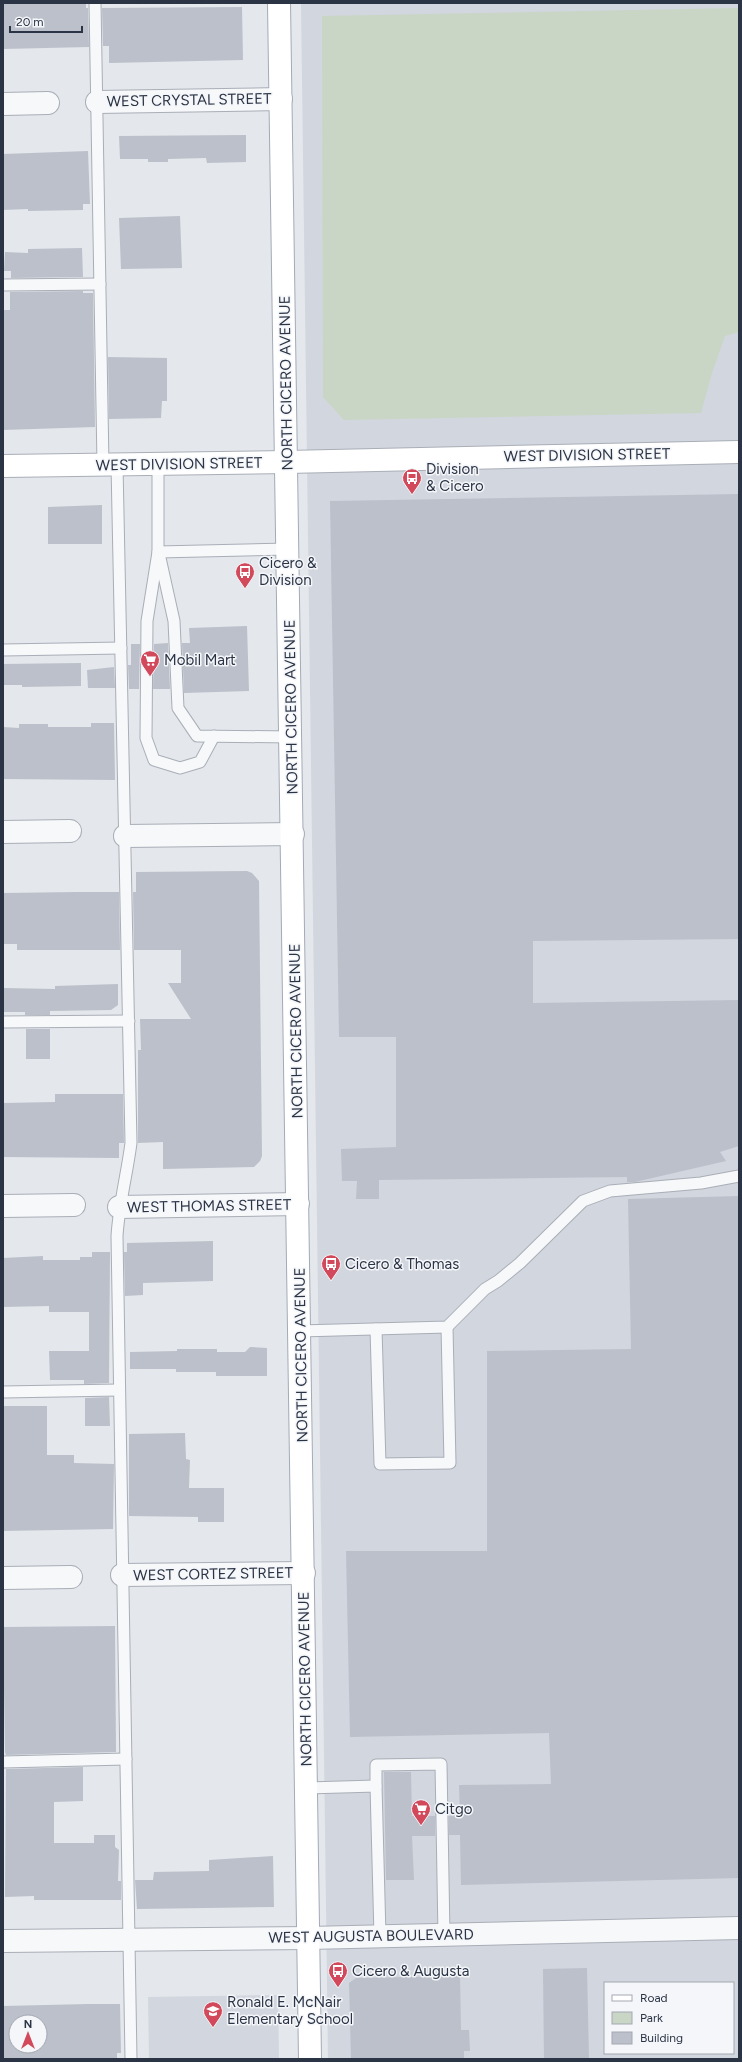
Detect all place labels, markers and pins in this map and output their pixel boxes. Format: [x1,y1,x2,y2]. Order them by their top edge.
place label: Division & Cicero [426,460,484,495]
bus stop icon: Division & Cicero [401,467,423,495]
place label: Cicero & Division [259,554,317,589]
bus stop icon: Cicero & Division [234,561,256,589]
supermarket icon: Mobil Mart [139,649,161,677]
place label: Mobil Mart [164,651,236,669]
bus stop icon: Cicero & Thomas [320,1253,342,1281]
place label: Cicero & Thomas [345,1255,459,1273]
supermarket icon: Citgo [410,1798,432,1826]
place label: Citgo [435,1800,473,1818]
bus stop icon: Cicero & Augusta [327,1960,349,1988]
place label: Cicero & Augusta [352,1962,469,1980]
place label: Ronald E. McNair Elementary School [227,1993,353,2028]
school or university icon: Ronald E. McNair Elementary School [202,2000,224,2028]

